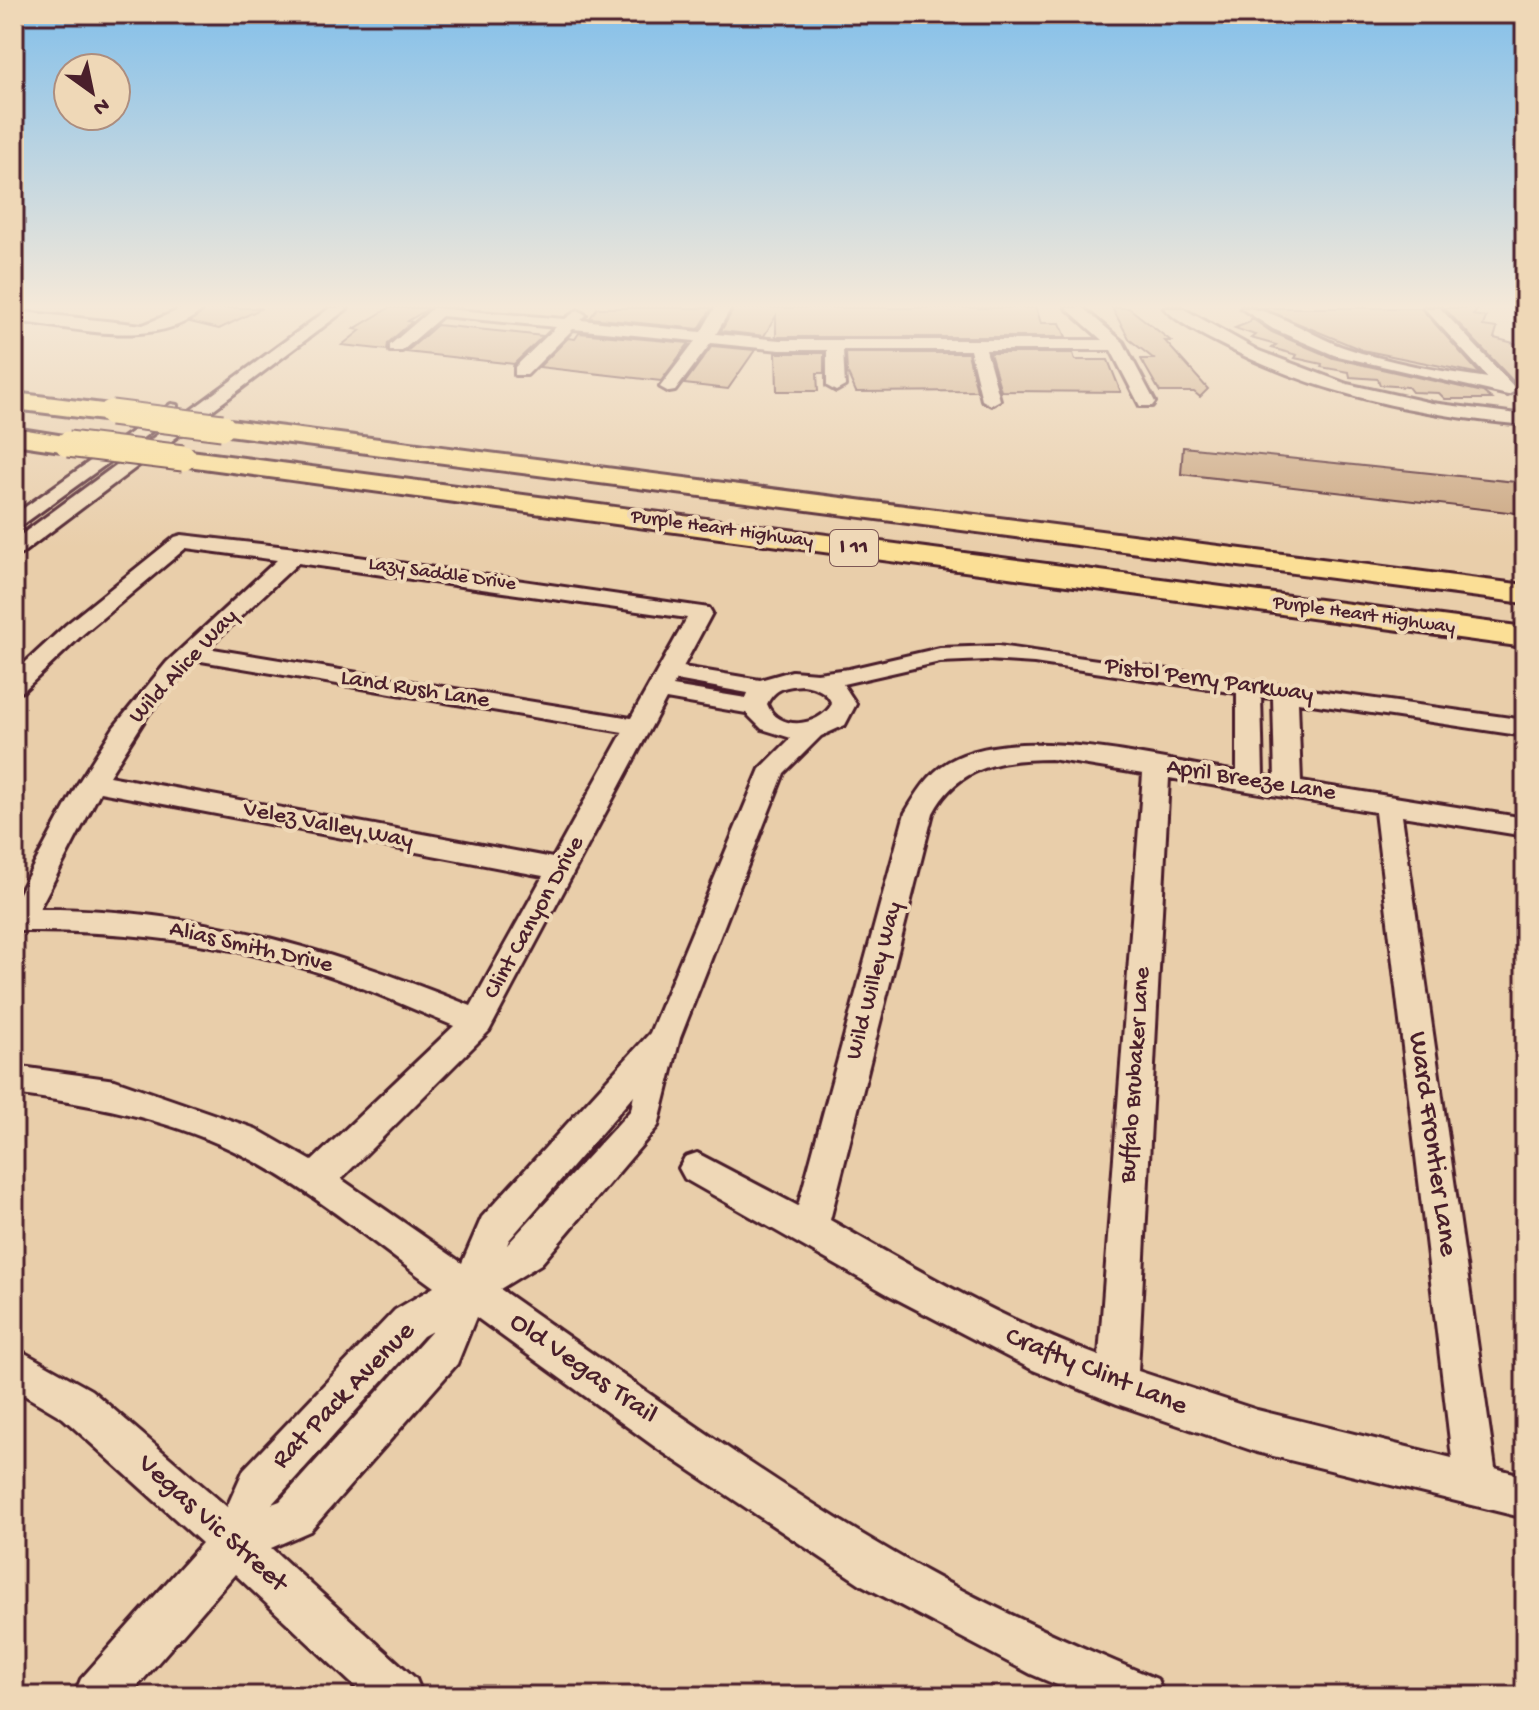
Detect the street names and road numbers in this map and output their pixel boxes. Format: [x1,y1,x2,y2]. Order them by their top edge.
street label: Purple Heart Highway [628,506,815,554]
road number: I 11 [830,530,878,566]
street label: Lazy Saddle Drive [367,553,518,597]
street label: Purple Heart Highway [1270,592,1457,640]
street label: Wild Alice Way [123,603,245,731]
street label: Pistol Perry Parkway [1102,652,1315,710]
street label: Land Rush Lane [338,664,492,716]
street label: April Breeze Lane [1164,753,1338,809]
street label: Velez Valley Way [240,795,416,857]
street label: Clint Canyon Drive [478,831,592,1005]
street label: Wild Willey Way [840,899,910,1063]
street label: Alias Smith Drive [167,915,336,981]
street label: Buffalo Brubaker Lane [1114,966,1158,1185]
street label: Ward Frontier Lane [1400,1030,1464,1259]
street label: Old Vegas Trail [503,1306,663,1432]
street label: Rat Pack Avenue [265,1315,423,1477]
street label: Crafty Clint Lane [1000,1320,1192,1424]
street label: Vegas Vic Street [129,1447,296,1602]

